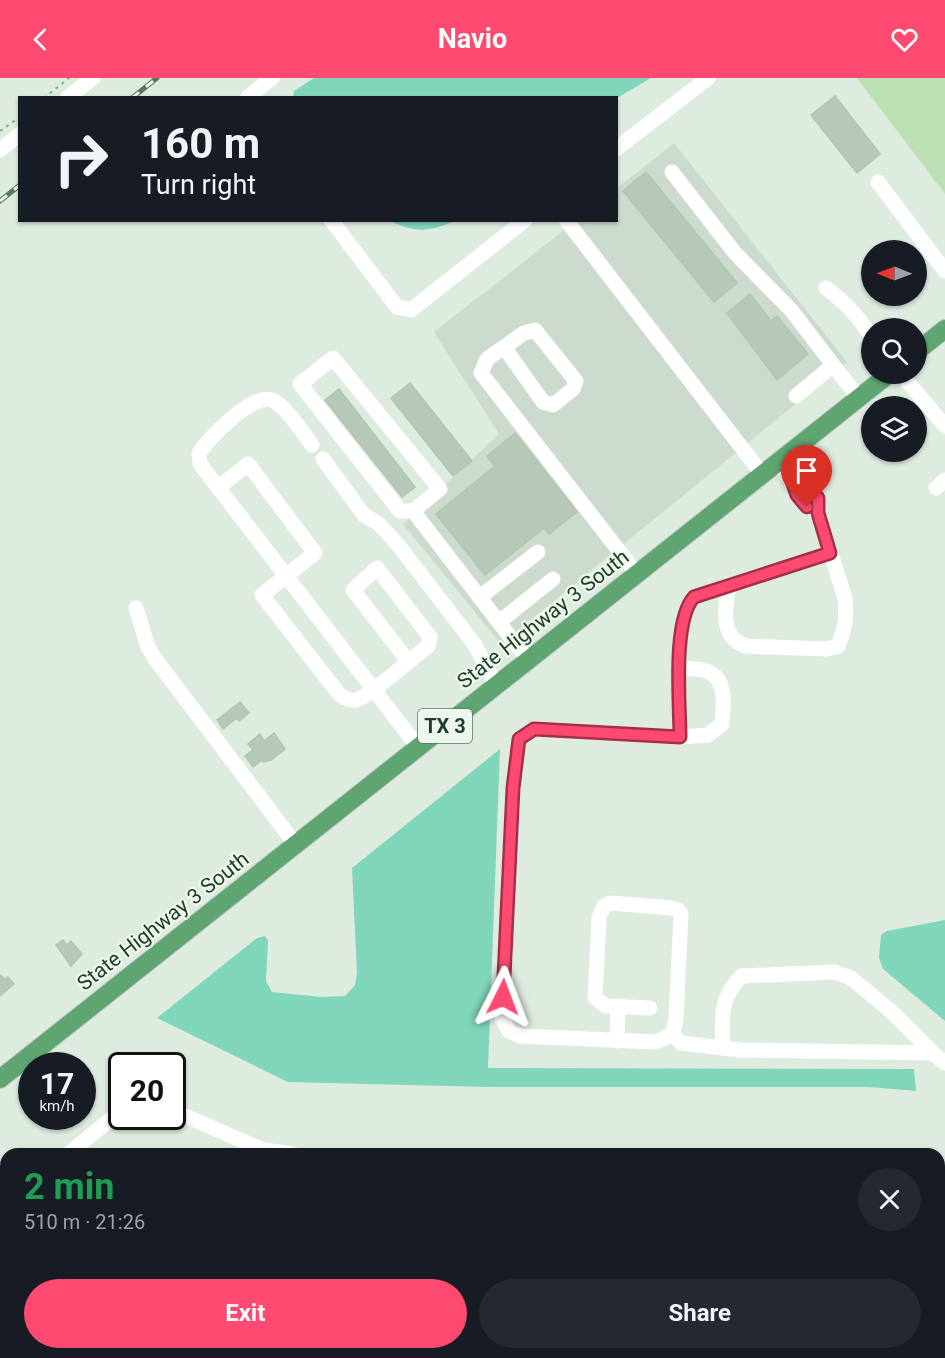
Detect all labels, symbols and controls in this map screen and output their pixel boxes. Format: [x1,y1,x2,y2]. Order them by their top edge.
icon: back [24,23,57,56]
text: Navio [438,23,507,55]
icon: heart [888,23,921,56]
text: 160 m [141,119,260,168]
icon: right [42,120,120,198]
text: Turn right [141,169,256,201]
north arrow [861,240,927,306]
map controls [861,240,927,462]
button: search [861,318,927,384]
button: layers [861,396,927,462]
pin [781,445,832,507]
icon: arrive [790,454,823,487]
street label: State Highway 3 South [452,545,634,693]
road number: TX 3 [418,709,472,743]
street label: State Highway 3 South [72,847,254,995]
position arrow [471,965,535,1029]
speed limit sign: 20 [108,1052,186,1130]
text: 17 [40,1066,74,1101]
text: km/h [39,1097,75,1115]
text: 2 min [24,1166,115,1208]
button: close [858,1168,921,1231]
text: 510 m · 21:26 [24,1210,145,1234]
button: Exit [24,1279,467,1348]
button: Share [479,1279,921,1348]

